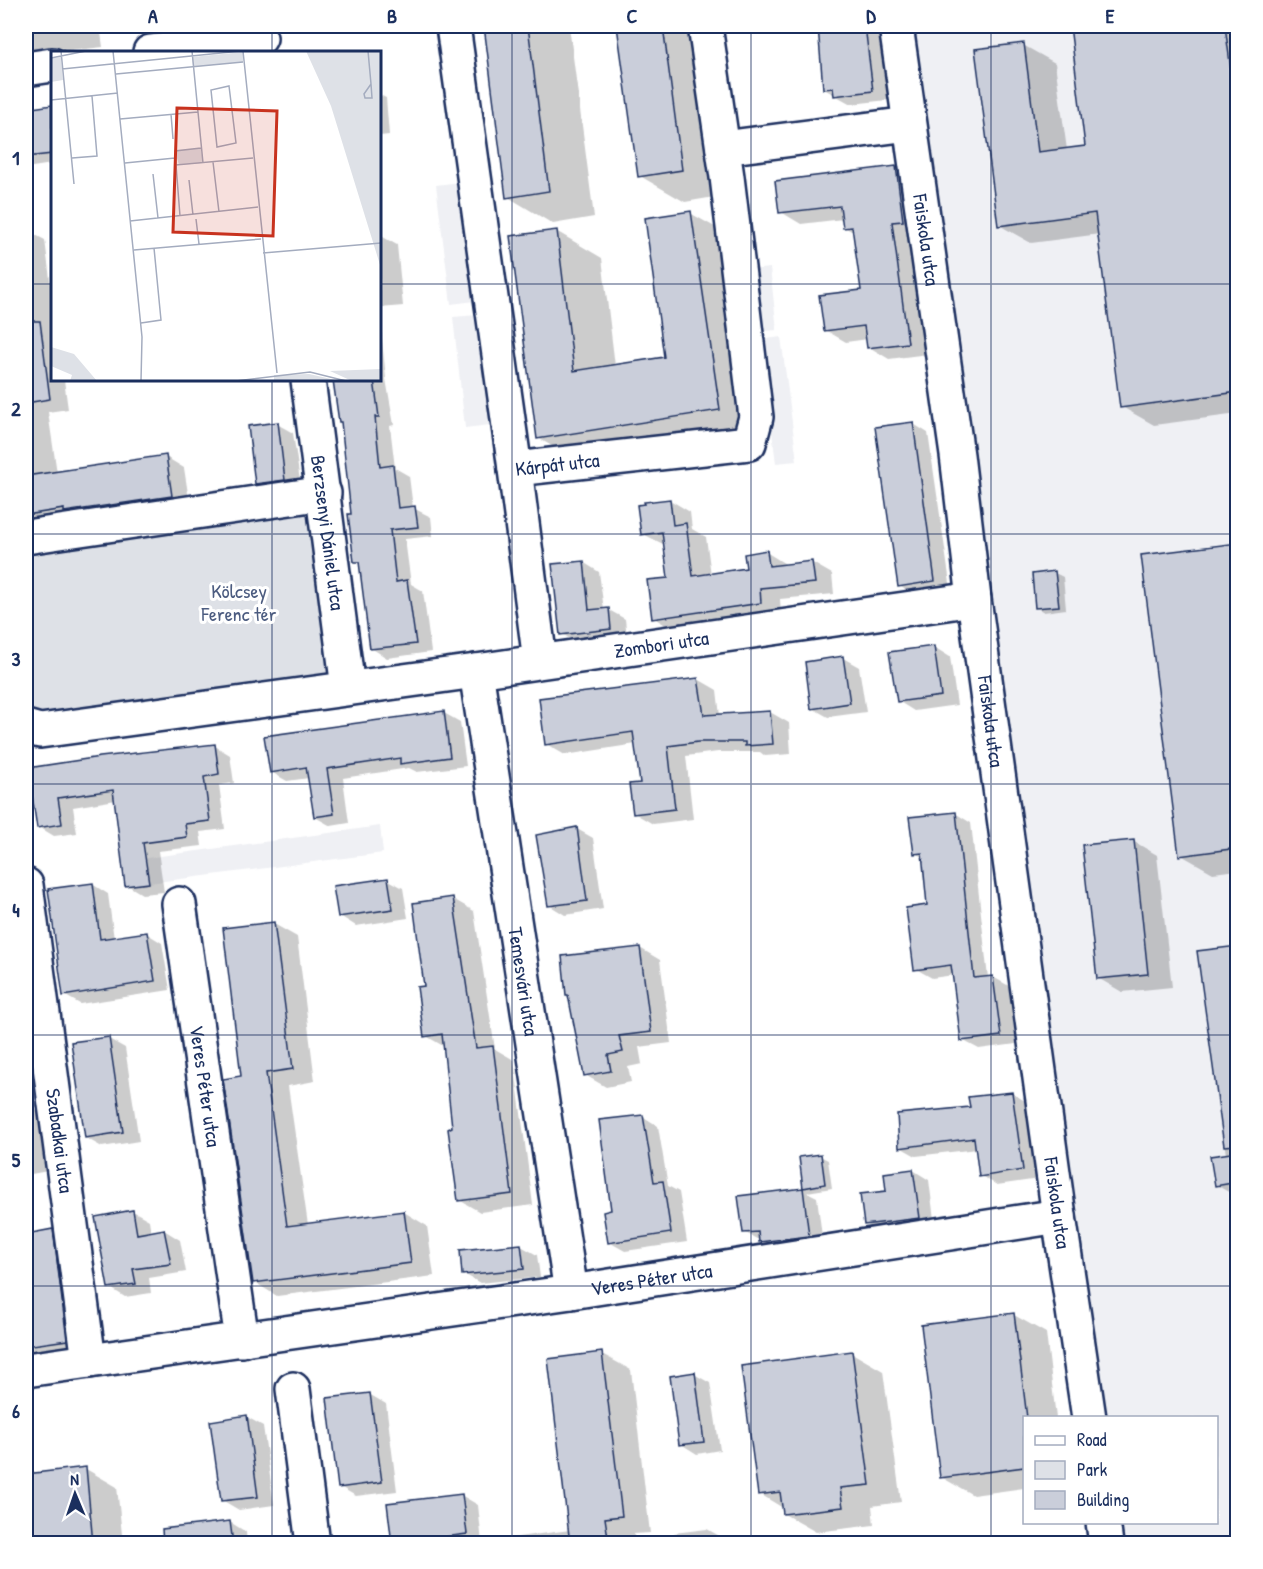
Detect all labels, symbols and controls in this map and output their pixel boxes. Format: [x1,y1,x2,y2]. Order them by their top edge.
text: A [148,2,158,29]
text: B [387,2,397,29]
text: C [627,2,638,29]
text: D [866,2,876,29]
text: E [1106,2,1115,29]
inset map [51,51,381,381]
text: 1 [12,144,20,171]
street label: Faiskola utca [907,191,947,287]
text: 2 [11,395,21,422]
street label: Kárpát utca [514,446,601,482]
street label: Berzsenyi Dániel utca [305,454,352,612]
park label: Kölcsey Ferenc tér [200,577,277,627]
street label: Zombori utca [612,623,711,664]
text: 3 [12,645,21,672]
street label: Faiskola utca [972,673,1011,769]
text: 4 [12,896,20,923]
street label: Temesvári utca [502,925,546,1038]
street label: Veres Péter utca [184,1024,228,1149]
street label: Szabadkai utca [40,1087,81,1195]
text: 5 [12,1146,21,1173]
street label: Faiskola utca [1038,1154,1078,1251]
street label: Veres Péter utca [589,1256,714,1302]
text: 6 [12,1397,20,1424]
legend [1023,1416,1218,1524]
text: Road [1077,1427,1107,1452]
text: Park [1077,1457,1108,1482]
north arrow [45,1464,105,1524]
text: N [70,1468,80,1490]
text: Building [1077,1487,1129,1512]

